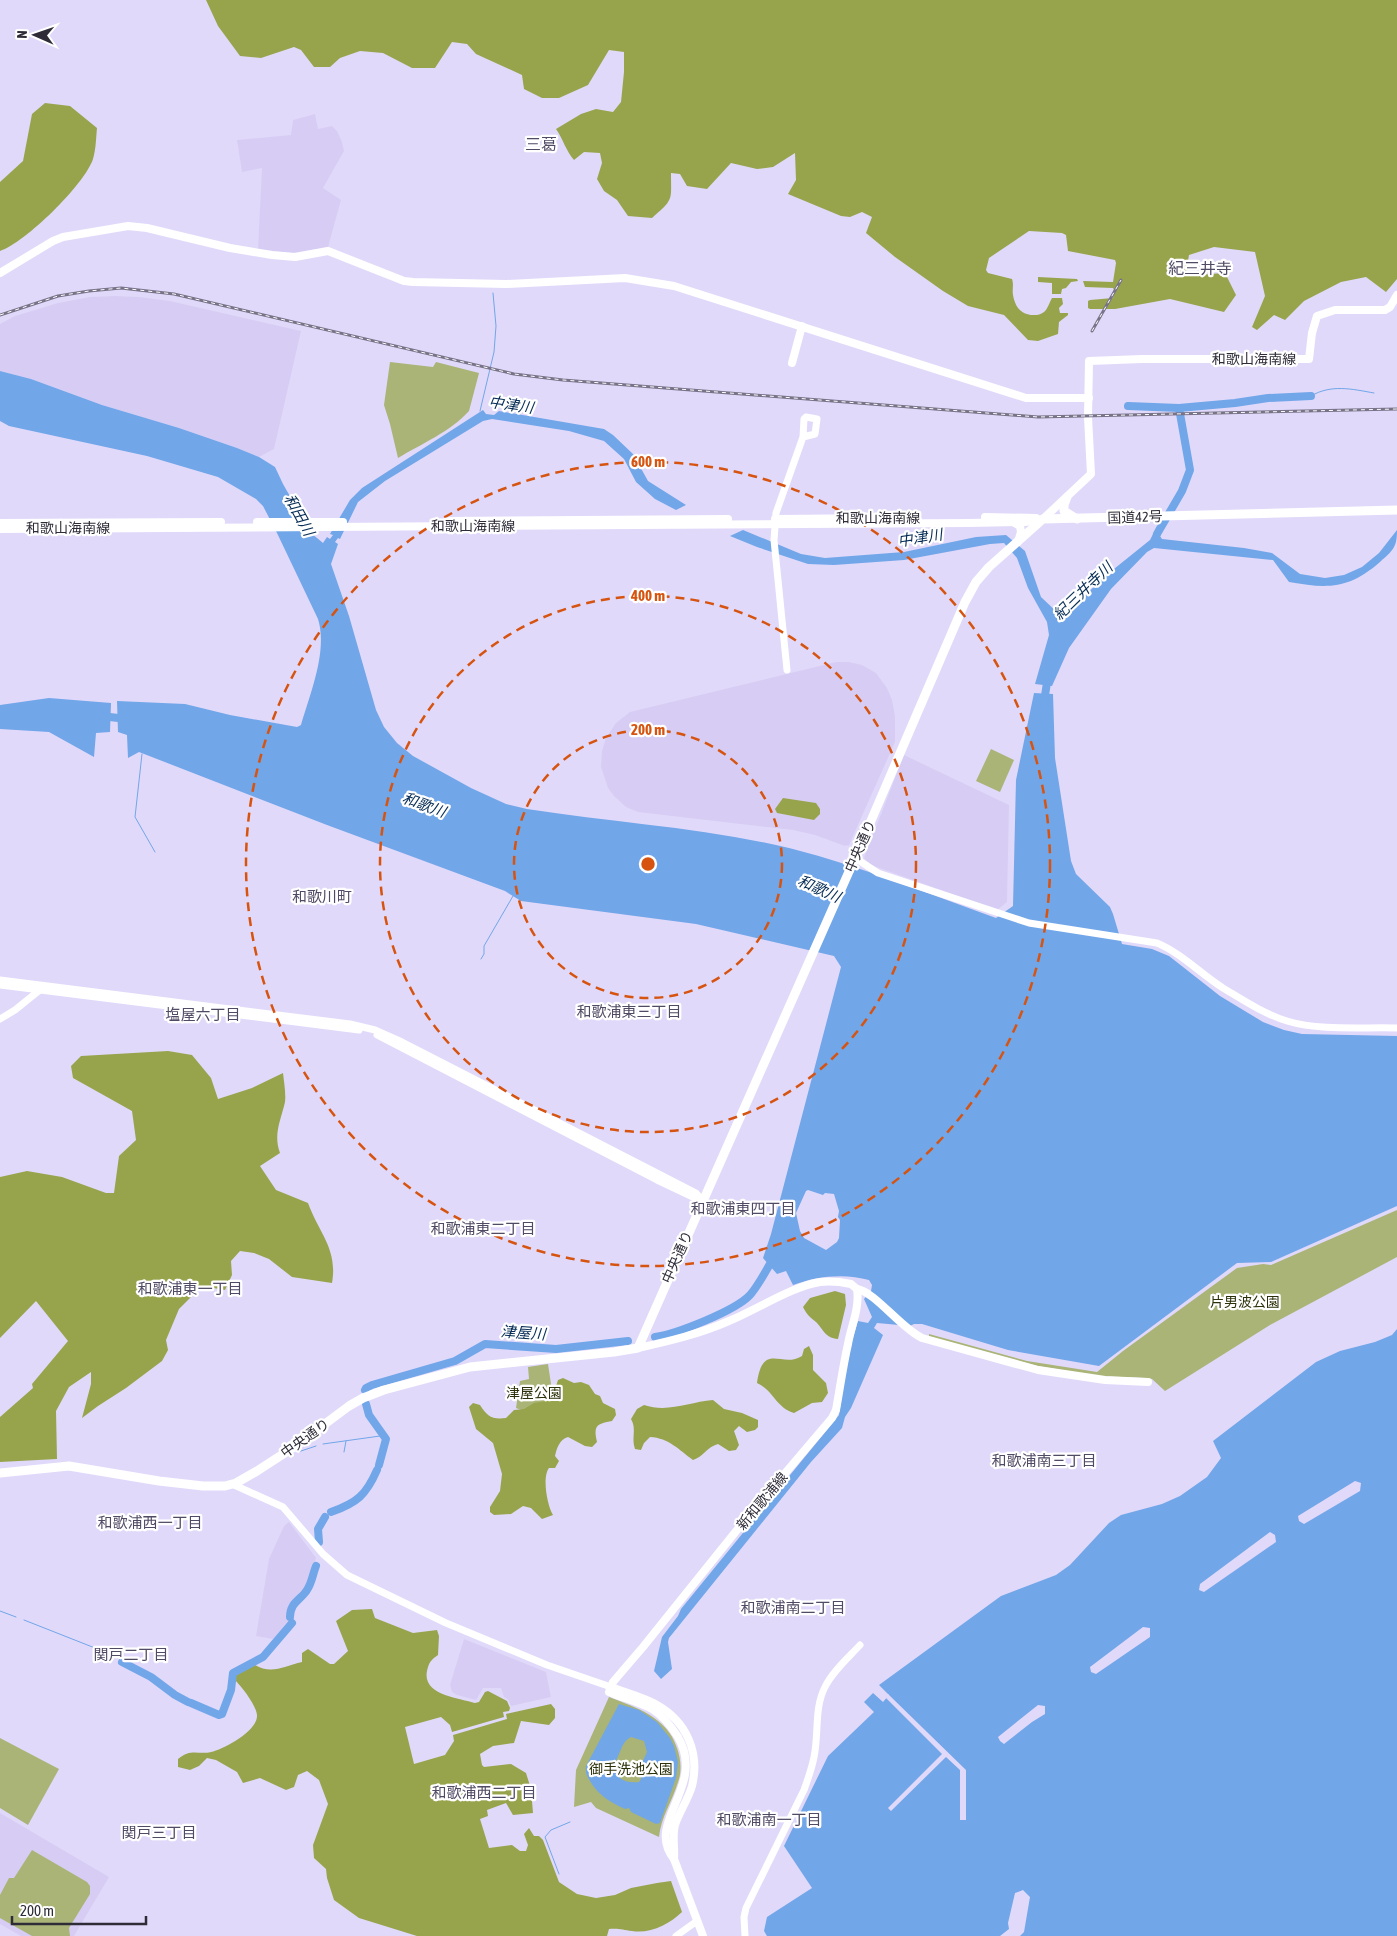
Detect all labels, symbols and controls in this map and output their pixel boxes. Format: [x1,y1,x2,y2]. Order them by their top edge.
north arrow [10,10,60,60]
text: N [14,30,30,39]
district label: 三葛 [525,135,557,153]
district label: 紀三井寺 [1168,259,1232,277]
street label: 和歌山海南線 [1212,351,1296,367]
water label: 中津川 [488,393,537,416]
text: 600 m [631,453,665,470]
water label: 和田川 [281,491,319,540]
street label: 国道42号 [1107,508,1163,526]
street label: 和歌山海南線 [836,510,920,526]
street label: 和歌山海南線 [431,518,515,534]
street label: 和歌山海南線 [26,520,110,536]
water label: 中津川 [896,525,945,549]
water label: 紀三井寺川 [1050,557,1117,623]
text: 400 m [630,587,665,604]
text: 200 m [631,721,665,738]
water label: 和歌川 [400,789,450,821]
street label: 中央通り [841,817,879,875]
centre of rings [639,855,657,873]
water label: 和歌川 [795,872,845,906]
district label: 和歌川町 [292,888,352,905]
district label: 和歌浦東三丁目 [576,1003,682,1020]
district label: 塩屋六丁目 [165,1006,241,1023]
district label: 和歌浦東四丁目 [690,1200,796,1217]
district label: 和歌浦東二丁目 [430,1220,536,1237]
street label: 中央通り [658,1228,696,1286]
district label: 和歌浦東一丁目 [137,1280,243,1297]
park label: 片男波公園 [1210,1294,1280,1310]
water label: 津屋川 [500,1322,548,1343]
park label: 津屋公園 [506,1385,562,1401]
street label: 中央通り [277,1415,333,1461]
district label: 和歌浦南三丁目 [991,1452,1097,1469]
street label: 新和歌浦線 [733,1469,791,1533]
district label: 和歌浦西一丁目 [97,1514,203,1531]
district label: 和歌浦南二丁目 [740,1599,846,1616]
district label: 関戸二丁目 [93,1646,169,1663]
park label: 御手洗池公園 [589,1761,673,1777]
district label: 和歌浦西二丁目 [431,1784,537,1801]
district label: 和歌浦南一丁目 [716,1811,822,1828]
district label: 関戸三丁目 [121,1824,197,1841]
scale bar [12,1894,146,1926]
text: 200 m [20,1902,54,1919]

